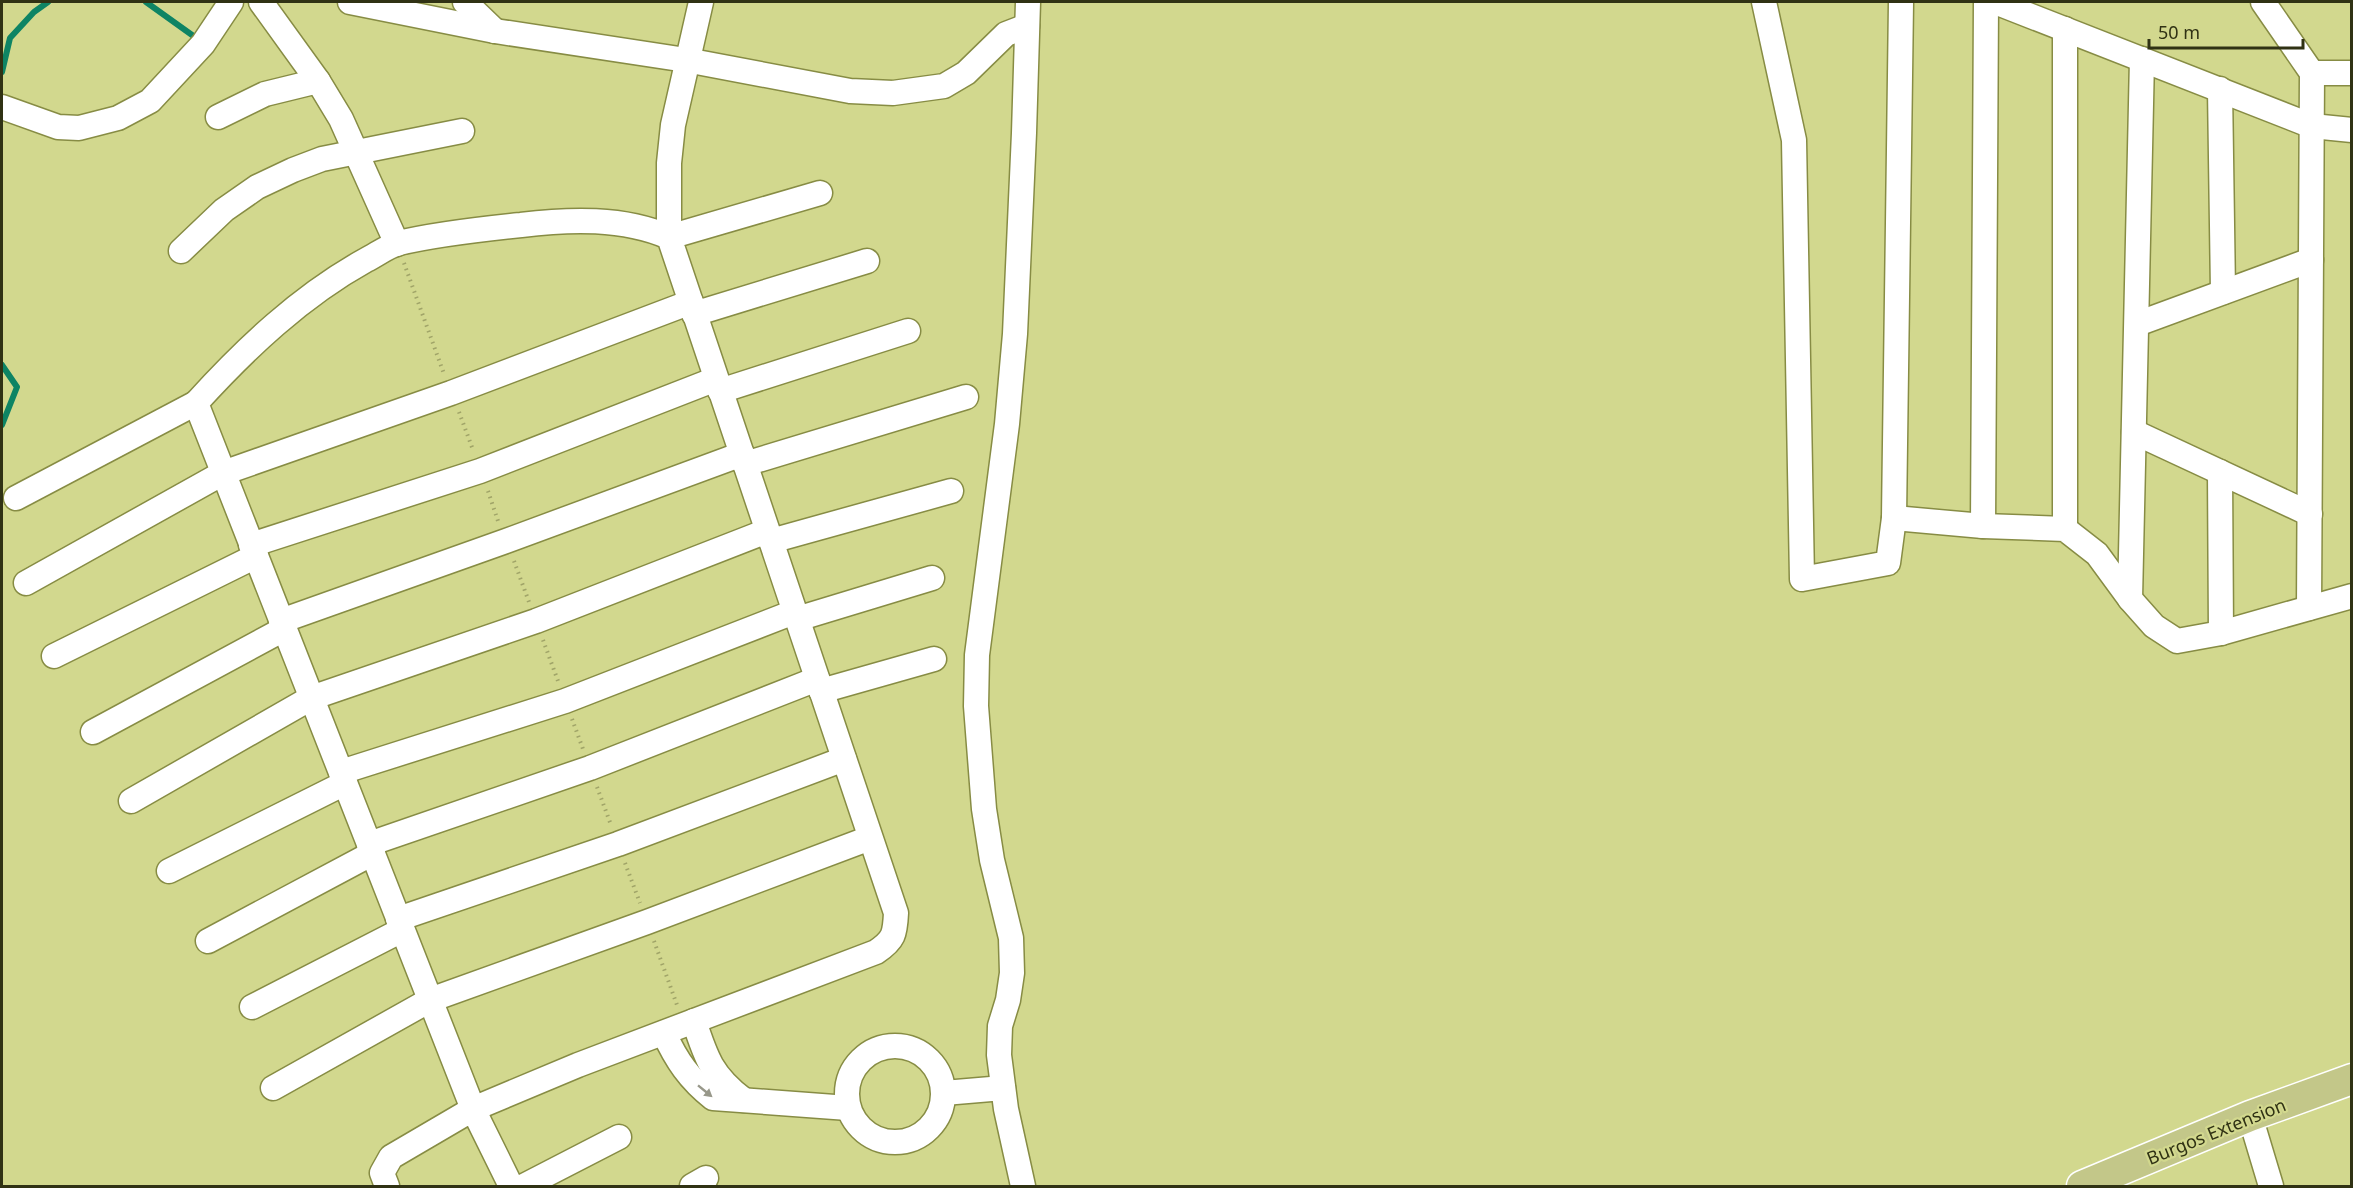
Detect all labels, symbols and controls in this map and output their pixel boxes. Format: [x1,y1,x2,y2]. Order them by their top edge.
scale bar [2149,12,2304,50]
text: 50 m [2158,20,2200,44]
one-way arrow [697,1085,712,1097]
street label: Burgos Extension [2143,1092,2289,1170]

